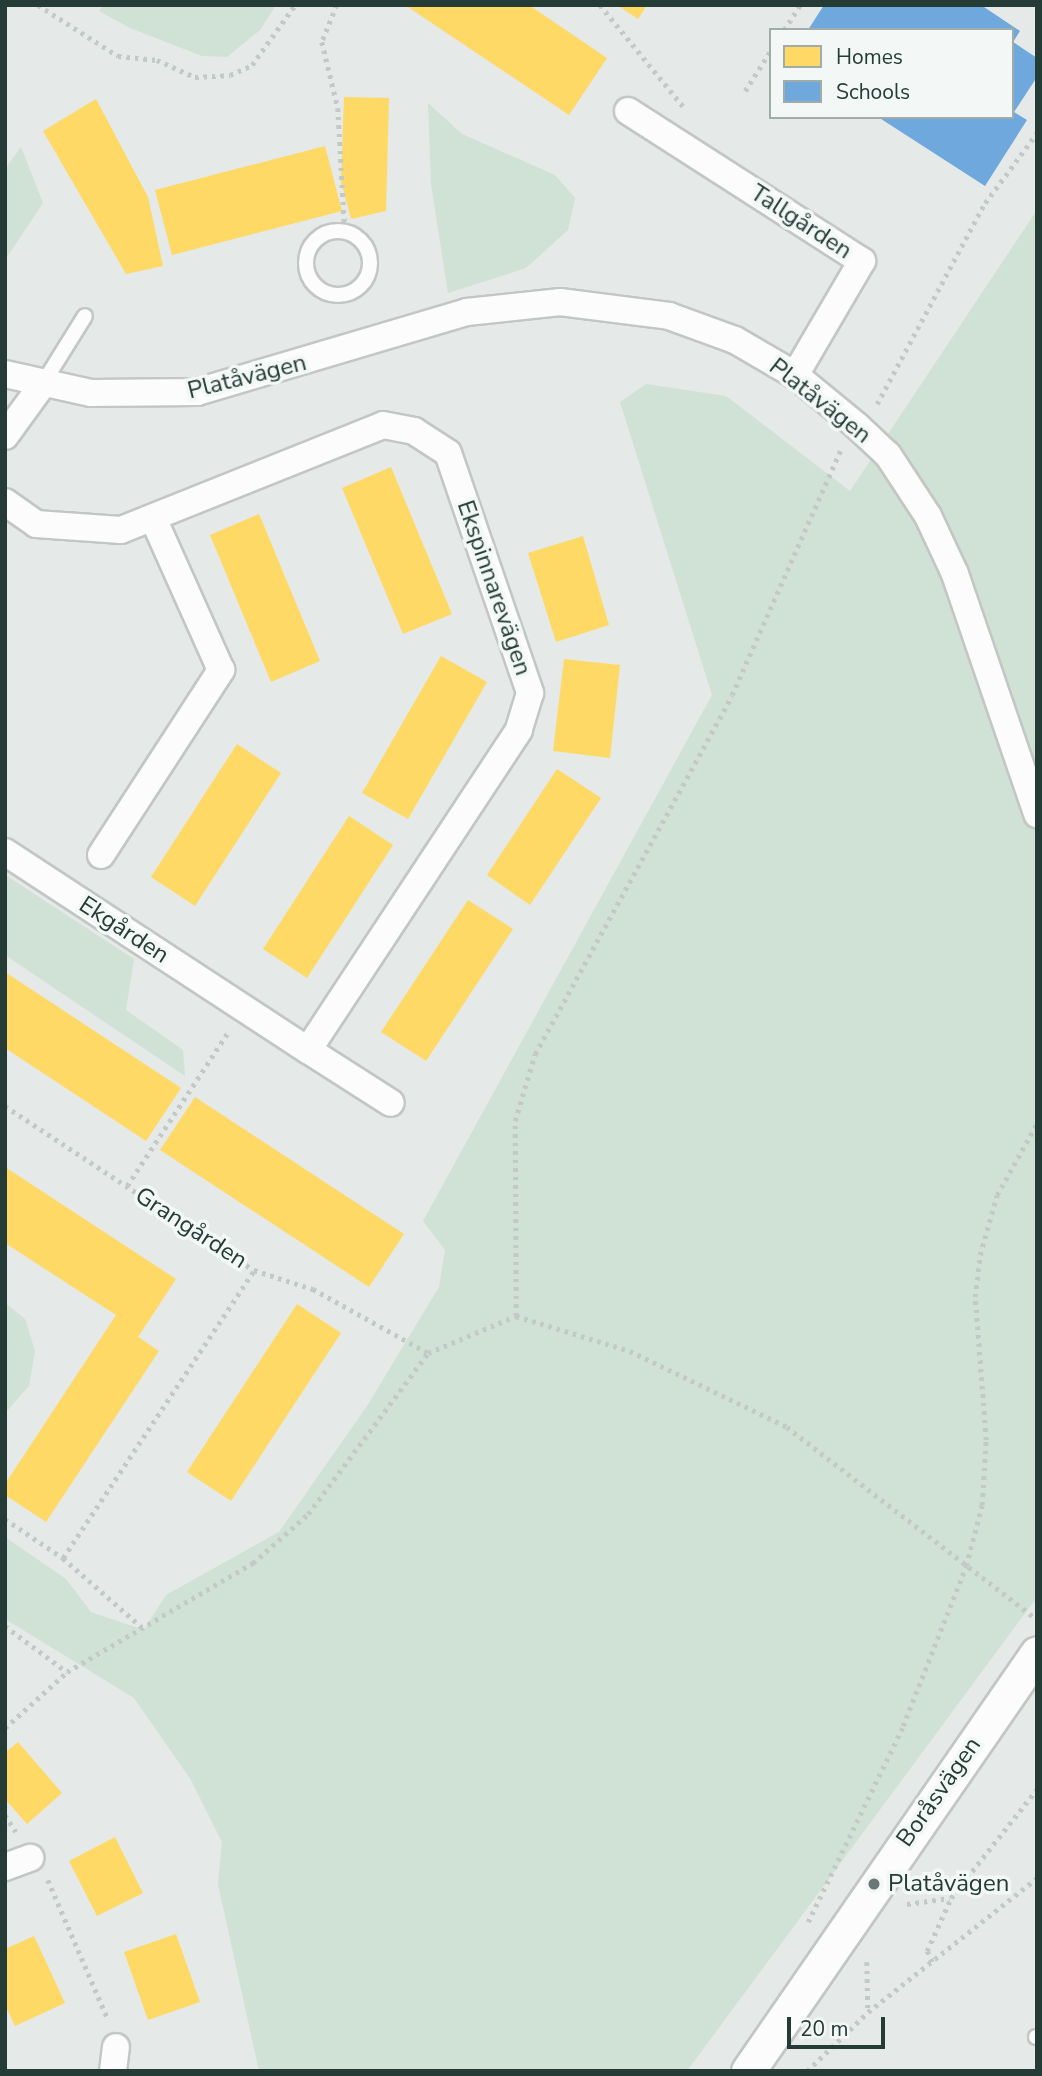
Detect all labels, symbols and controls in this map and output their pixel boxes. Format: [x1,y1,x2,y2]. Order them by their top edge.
legend [769,28,1014,119]
text: Homes [836,43,903,71]
text: Schools [836,78,910,106]
street label: Tallgården [745,179,857,265]
street label: Platåvägen [185,348,309,406]
street label: Platåvägen [763,352,877,450]
street label: Ekspinnarevägen [451,497,537,679]
street label: Ekgården [74,890,174,970]
street label: Grangården [130,1181,252,1275]
street label: Boråsvägen [891,1732,987,1852]
place label: Platåvägen [888,1870,1009,1898]
marker: Platåvägen [866,1876,882,1892]
scale bar [790,2002,888,2046]
text: 20 m [800,2015,849,2043]

